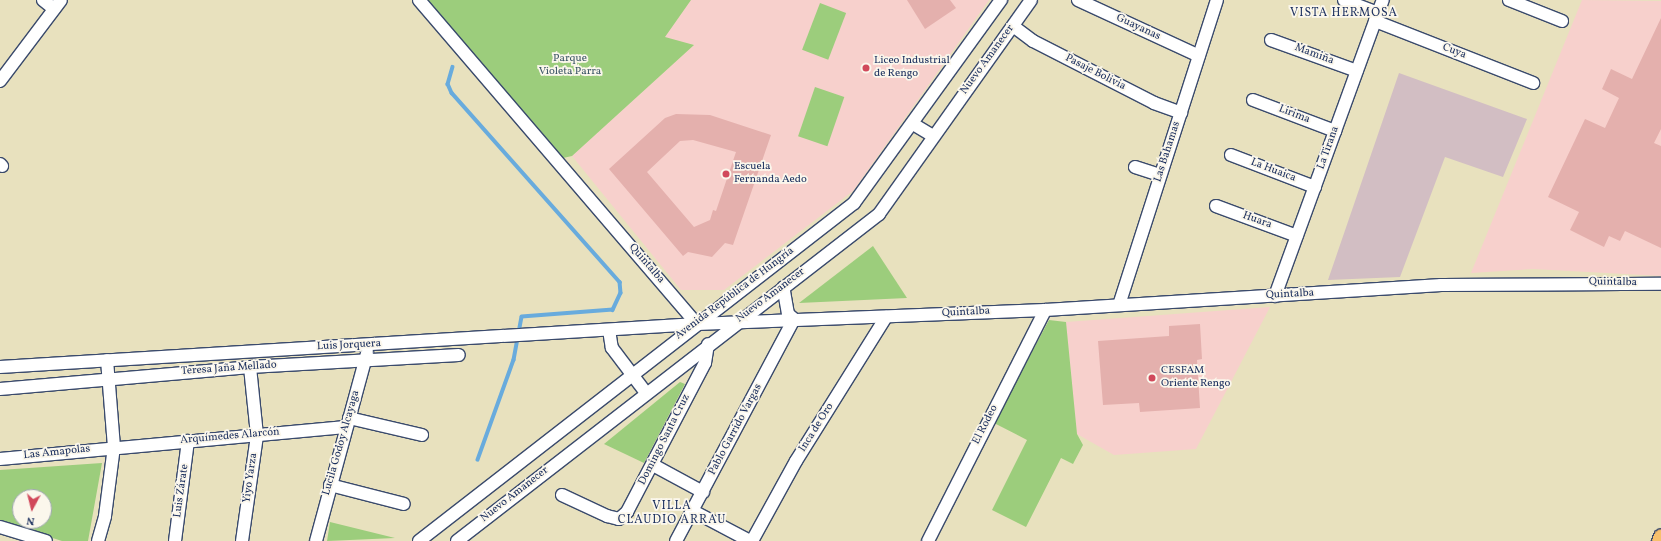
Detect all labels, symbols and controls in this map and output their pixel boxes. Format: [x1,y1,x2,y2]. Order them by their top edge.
district label: VISTA HERMOSA [1290,7,1398,21]
street label: Guayanas [1114,12,1162,44]
street label: Nuevo Amanecer [958,23,1018,97]
street label: Cuya [1440,41,1468,63]
street label: Mamiña [1293,42,1335,68]
street label: Pasaje Bolivia [1062,52,1128,94]
park label: Parque Violeta Parra [539,53,601,79]
place label: Liceo Industrial de Rengo [874,55,950,81]
marker: Liceo Industrial de Rengo [861,63,871,73]
street label: Lirima [1276,103,1312,127]
street label: Las Bahamas [1152,120,1184,184]
street label: La Tirana [1315,125,1343,171]
street label: La Huaica [1248,156,1298,186]
place label: Escuela Fernanda Aedo [734,161,807,187]
marker: Escuela Fernanda Aedo [721,169,731,179]
street label: Huara [1241,210,1273,232]
street label: Quintalba [625,241,667,287]
street label: Avenida República de Hungría [673,245,797,343]
street label: Nuevo Amanecer [734,266,808,326]
street label: Quintalba [1589,276,1637,290]
street label: Quintalba [1266,287,1314,303]
street label: Quintalba [942,305,990,321]
street label: Luis Jorquera [317,338,381,354]
street label: Teresa Jaña Mellado [181,359,277,379]
place label: CESFAM Oriente Rengo [1161,365,1230,391]
marker: CESFAM Oriente Rengo [1146,372,1158,384]
street label: Pablo Garrido Vargas [706,382,766,478]
street label: Lucila Godoy Alcayaga [321,389,363,497]
street label: Domingo Santa Cruz [636,392,694,488]
street label: Inca de Oro [797,401,837,455]
street label: El Rodeo [970,403,1002,447]
street label: Arquímedes Alarcón [180,426,280,448]
street label: Las Amapolas [23,443,91,463]
street label: Yiyo Yarza [241,452,261,504]
street label: Luis Zárate [172,463,192,519]
street label: Nuevo Amanecer [478,464,552,526]
north arrow [12,489,52,529]
district label: VILLA CLAUDIO ARRAU [618,500,726,528]
text: N [26,512,35,528]

